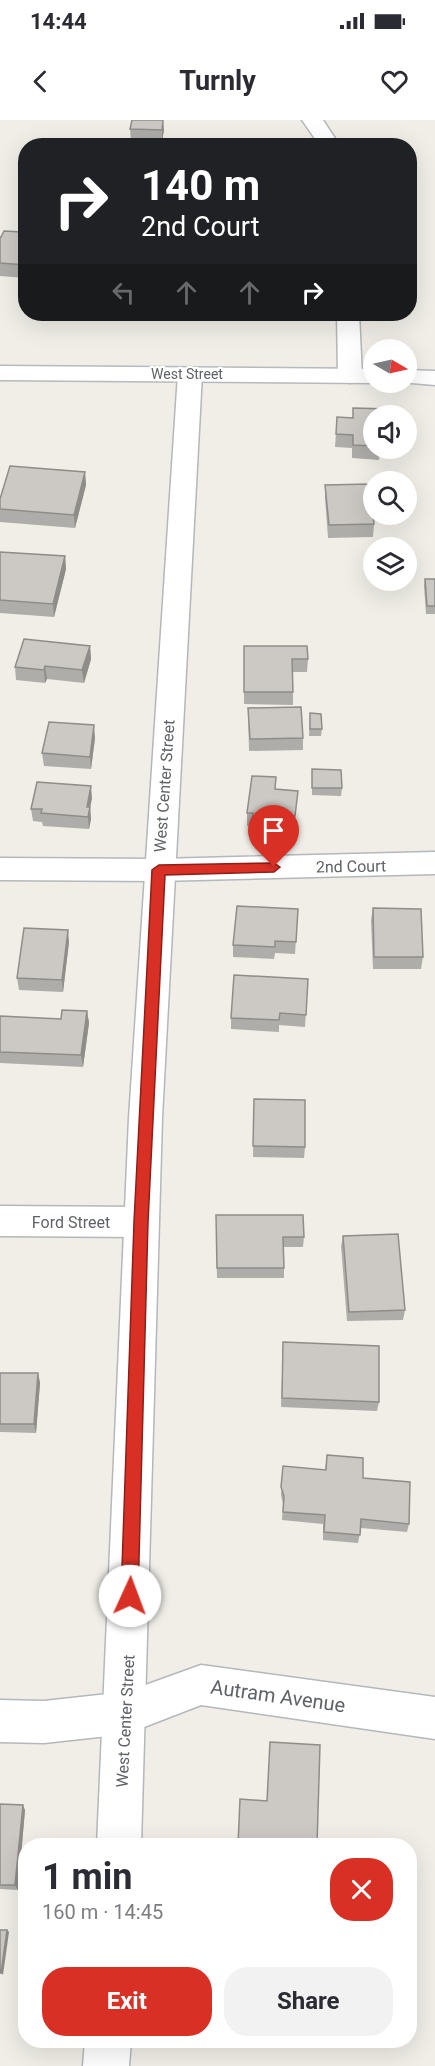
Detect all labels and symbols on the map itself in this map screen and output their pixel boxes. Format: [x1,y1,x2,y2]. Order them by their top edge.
north arrow [363,339,417,393]
street label: West Street [151,366,223,382]
street label: West Center Street [150,719,179,853]
pin [248,805,299,867]
street label: 2nd Court [316,856,386,877]
street label: Ford Street [32,1213,110,1232]
position arrow [98,1564,162,1628]
street label: West Center Street [113,1654,138,1788]
street label: Autram Avenue [209,1675,347,1717]

